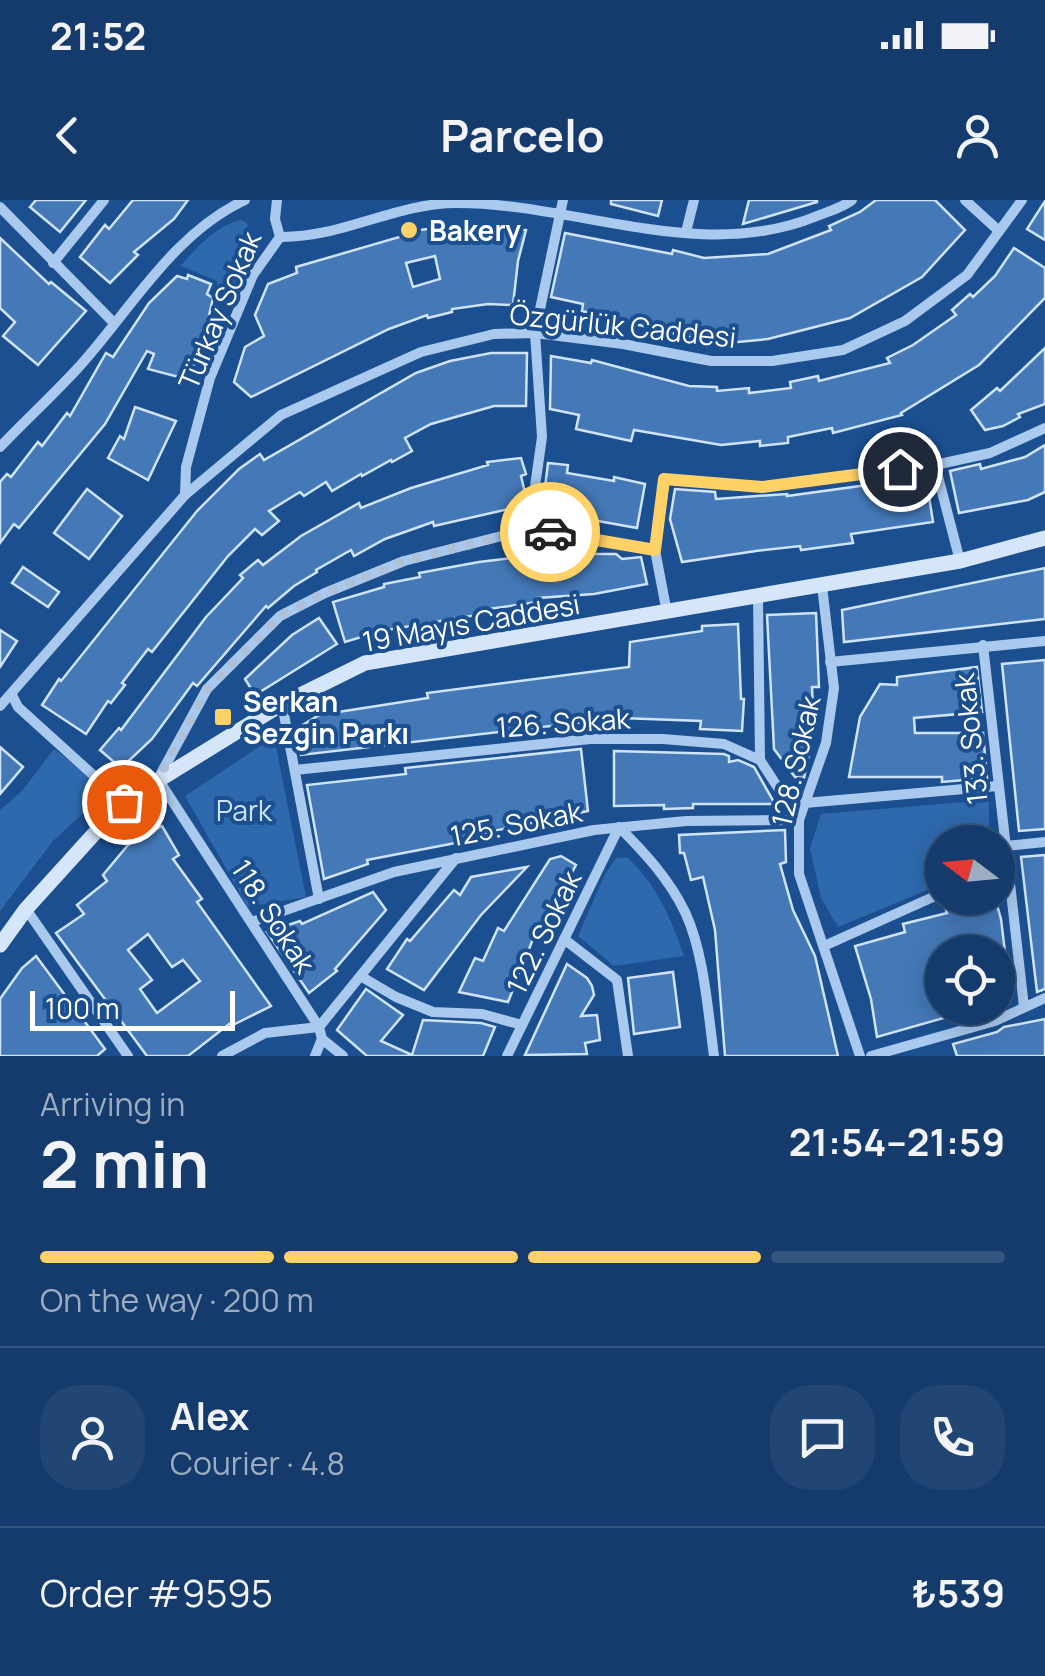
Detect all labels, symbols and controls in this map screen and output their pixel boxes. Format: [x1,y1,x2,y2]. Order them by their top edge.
text: 21:52 [50,9,146,61]
text: Parcelo [440,104,605,166]
icon: back [40,108,95,163]
icon: person [950,108,1005,163]
place label: Bakery [429,211,521,249]
marker: Bakery [398,219,420,241]
street label: Türkay Sokak [169,224,270,395]
street label: Özgürlük Caddesi [508,294,738,356]
pin [858,427,943,512]
icon: home [873,442,928,497]
courier [500,482,600,582]
icon: car [523,505,578,560]
street label: 19 Mayıs Caddesi [359,584,583,660]
street label: 133. Sokak [944,670,996,807]
place label: Serkan Sezgin Parkı [243,682,409,752]
street label: 128. Sokak [762,691,829,830]
street label: 126. Sokak [495,698,632,746]
marker: Serkan Sezgin Parkı [212,706,234,728]
pin [82,760,167,845]
icon: bag [97,775,152,830]
park label: Park [216,791,273,829]
street label: 125. Sokak [447,791,586,854]
north arrow [925,825,1015,915]
map controls [925,825,1015,1025]
street label: 118. Sokak [223,852,325,981]
street label: 122. Sokak [497,863,590,1000]
button: locate [925,935,1015,1025]
scale bar [30,986,235,1030]
text: 100 m [45,989,119,1027]
text: Arriving in [40,1082,185,1126]
text: 21:54–21:59 [789,1115,1005,1167]
text: 2 min [40,1119,209,1208]
text: On the way · 200 m [40,1278,314,1322]
button: person [40,1385,145,1490]
button: chat [770,1385,875,1490]
button: phone [900,1385,1005,1490]
text: Alex [170,1389,249,1441]
text: Courier · 4.8 [170,1441,345,1485]
text: Order #9595 [40,1566,273,1618]
text: ₺539 [912,1566,1005,1618]

